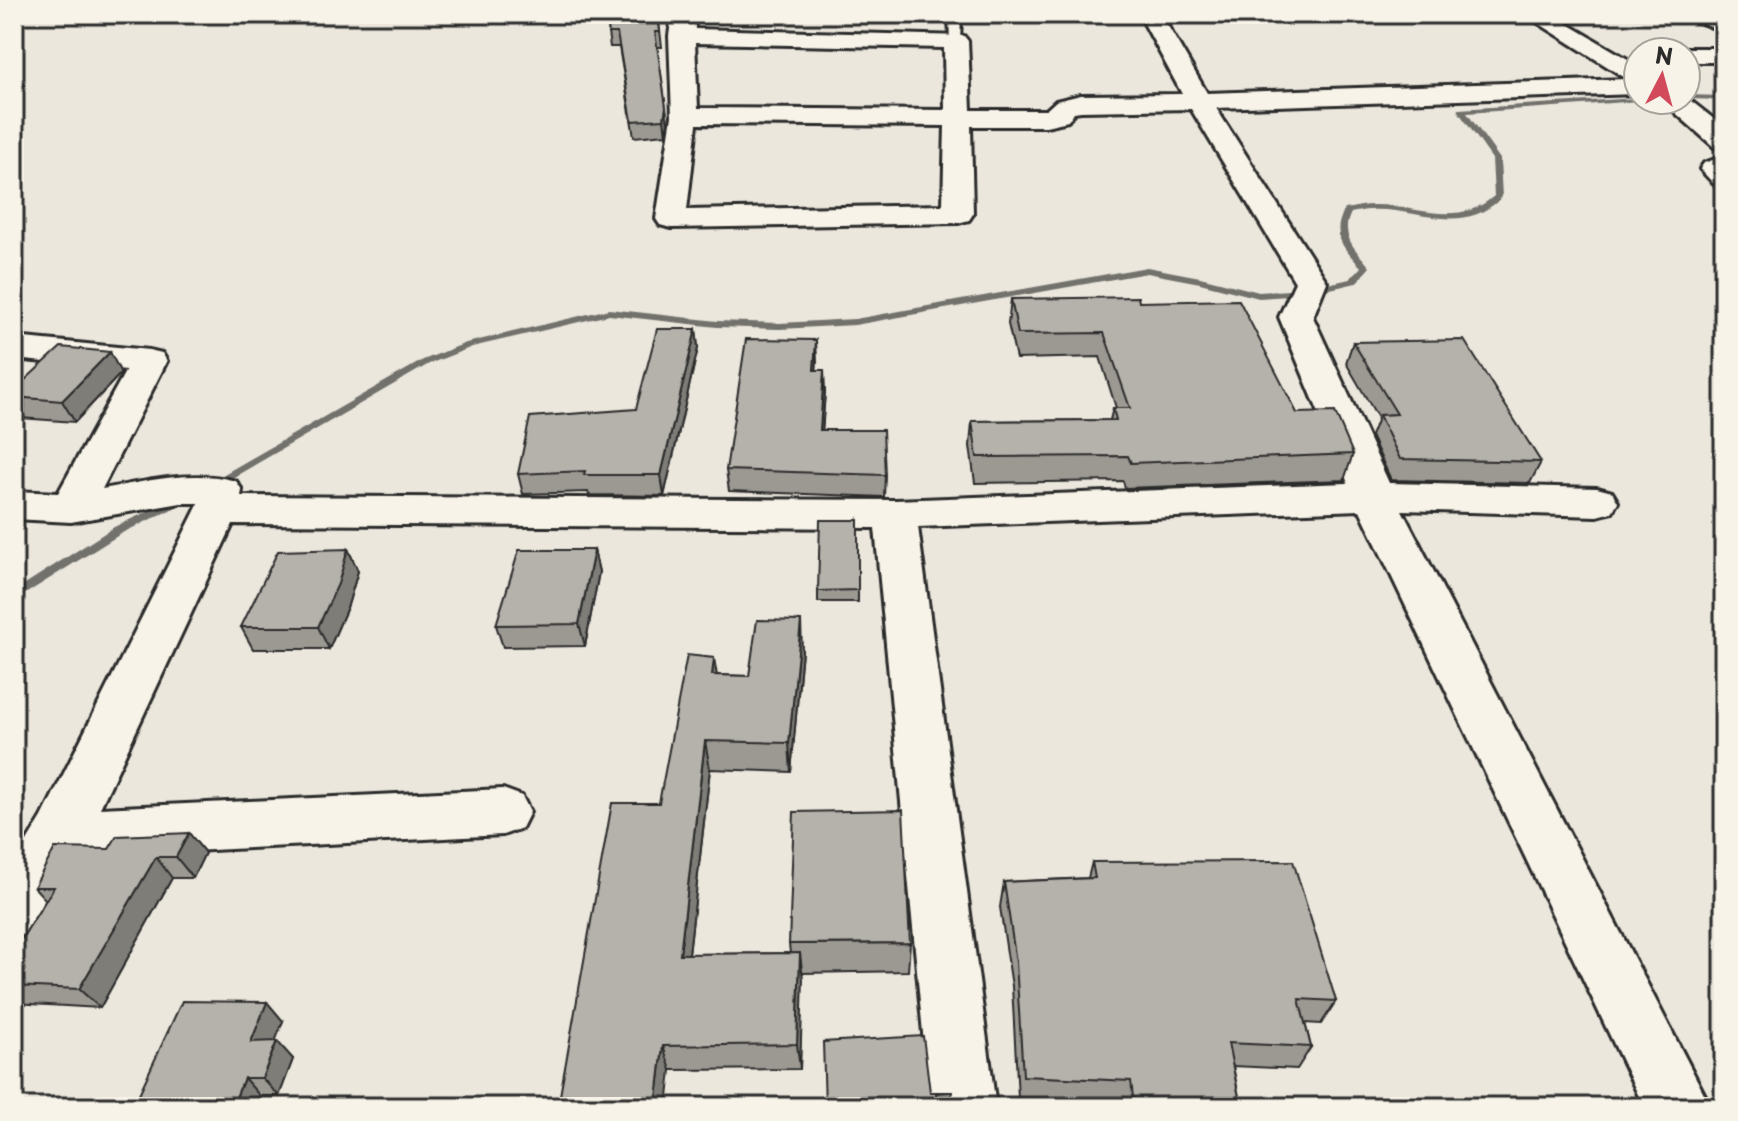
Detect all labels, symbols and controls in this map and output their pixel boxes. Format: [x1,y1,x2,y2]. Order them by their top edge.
north arrow [1622,36,1702,116]
text: N [1654,37,1675,72]

